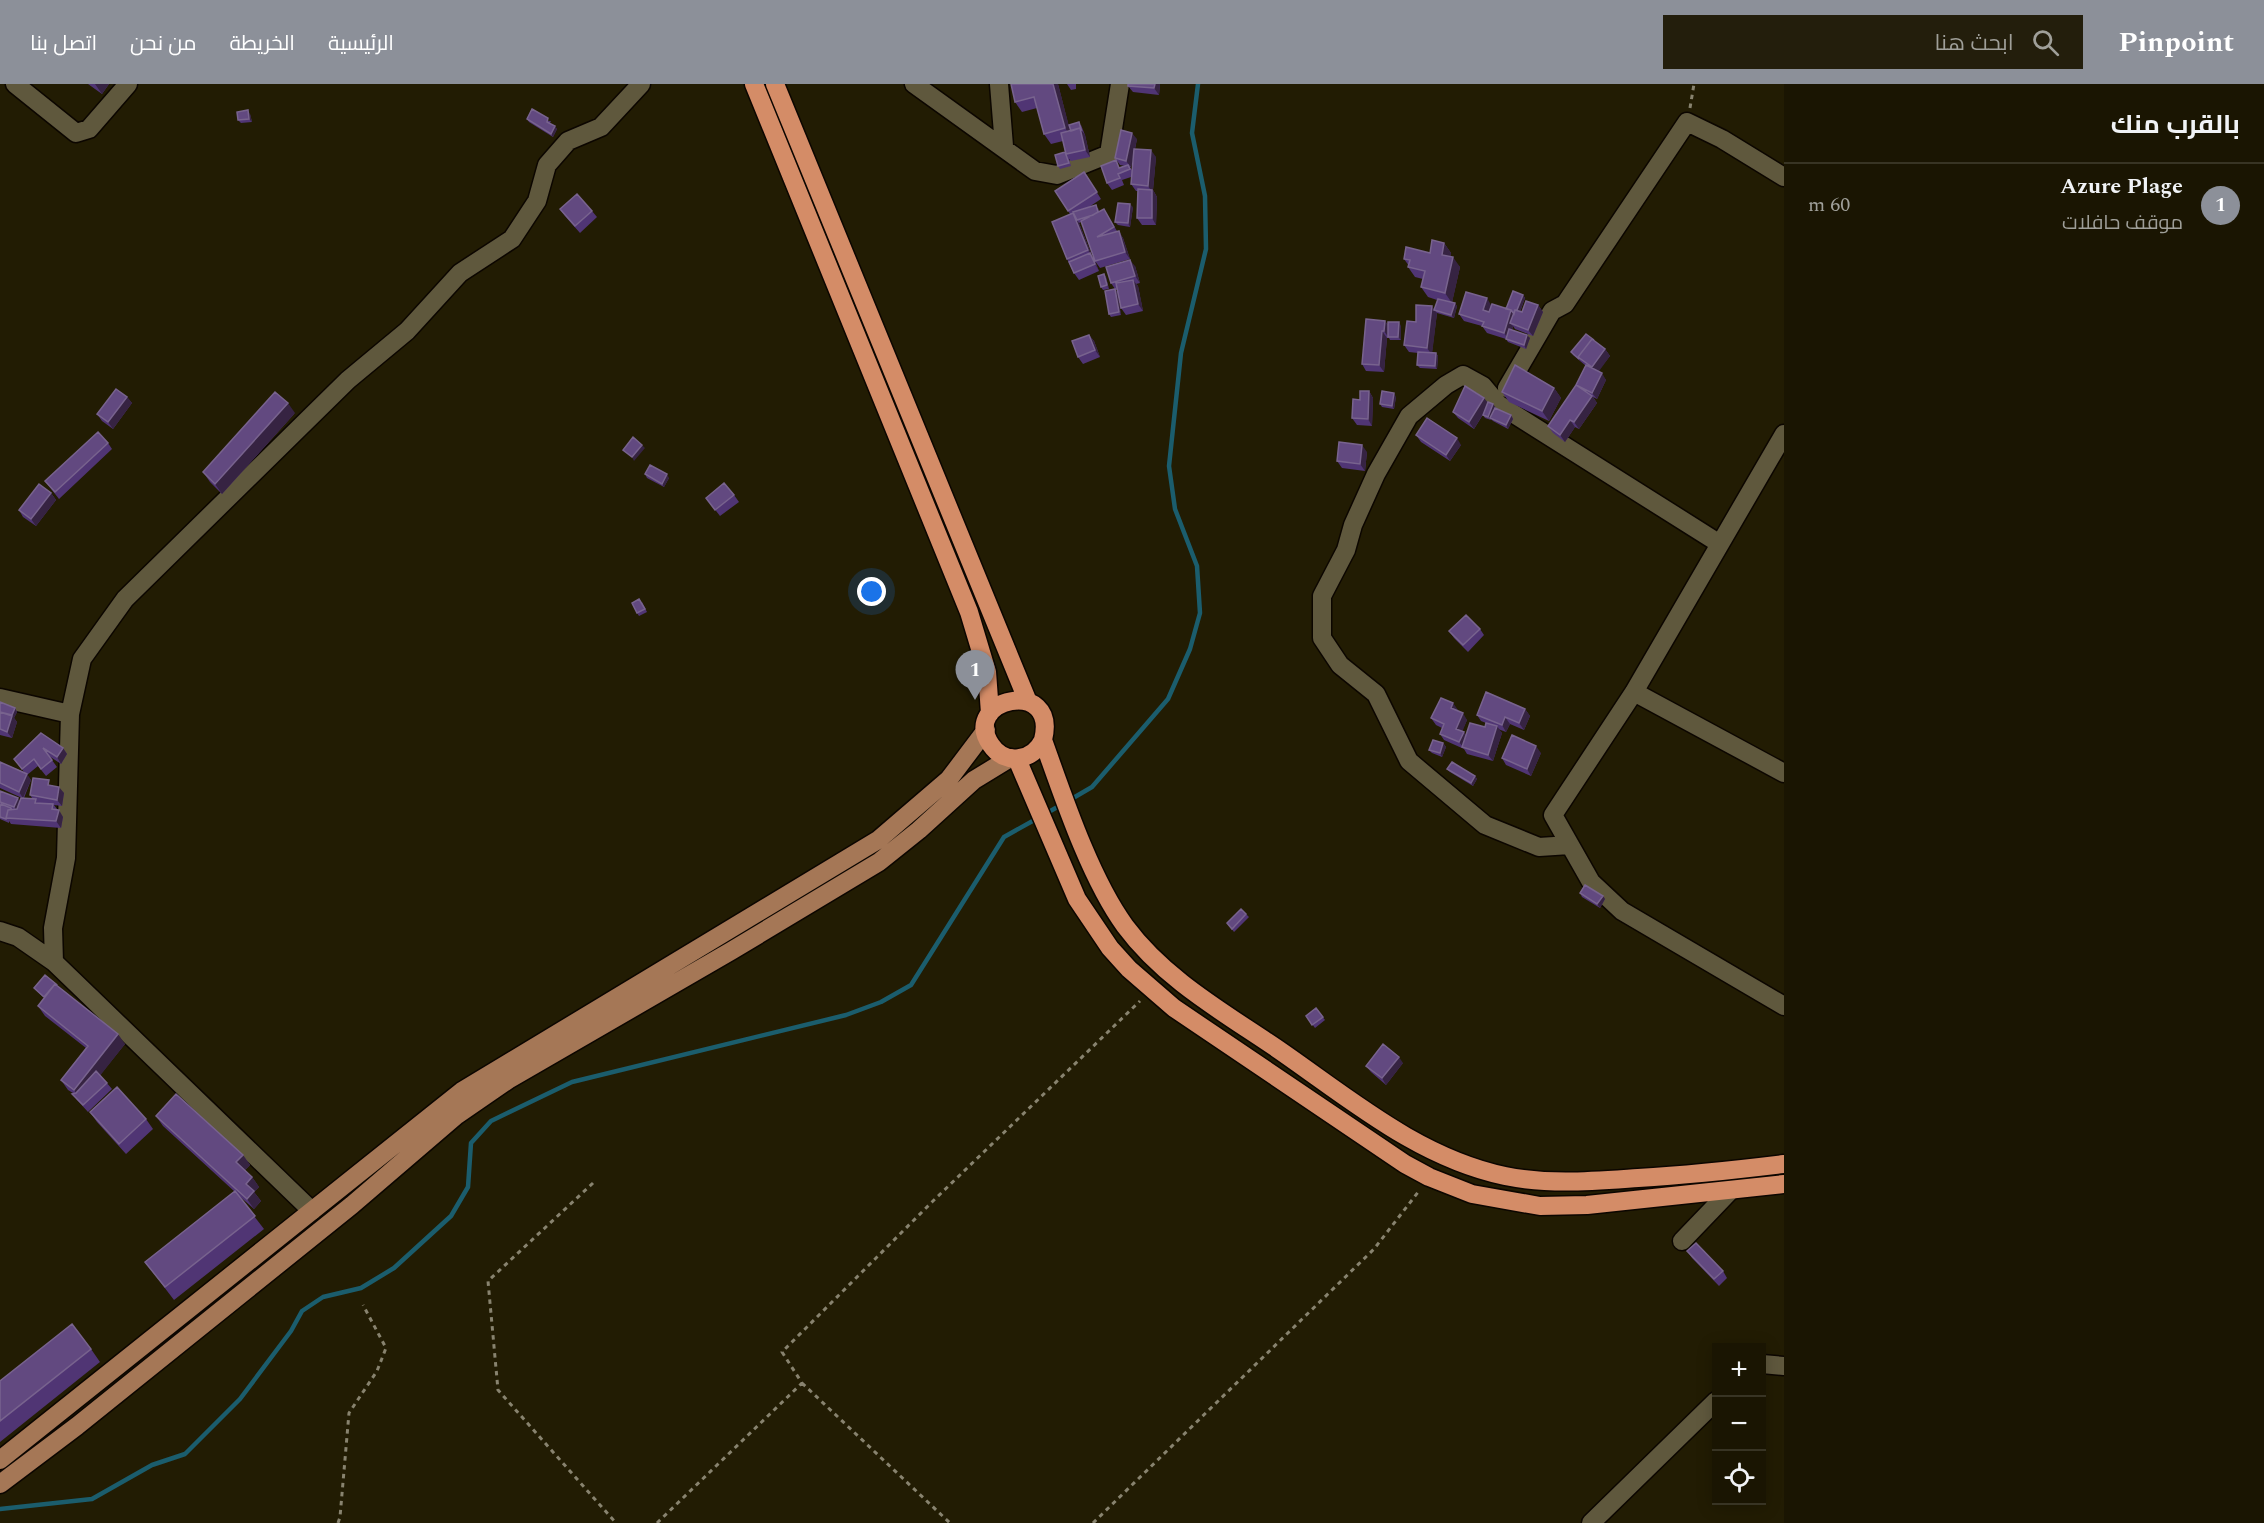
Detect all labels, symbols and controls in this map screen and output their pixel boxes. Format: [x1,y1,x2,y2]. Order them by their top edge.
search box [1663,15,2083,69]
text: Pinpoint [2119,21,2234,64]
icon: search [2029,26,2062,59]
text: ابحث هنا [1935,27,2014,60]
text: اتصل بنا [30,28,97,60]
text: من نحن [130,28,196,60]
text: الخريطة [229,28,295,60]
text: الرئيسية [328,28,394,60]
text: بالقرب منك [2111,105,2240,145]
text: Azure Plage [2060,170,2183,203]
text: 60 m [1808,190,1850,220]
text: 1 [2215,190,2226,220]
text: موقف حافلات [2062,208,2183,238]
your location [857,577,886,606]
pin: 1 [956,650,994,700]
map controls [1712,1343,1766,1505]
button: + [1712,1343,1766,1397]
button: − [1712,1397,1766,1451]
button: locate [1712,1451,1766,1505]

